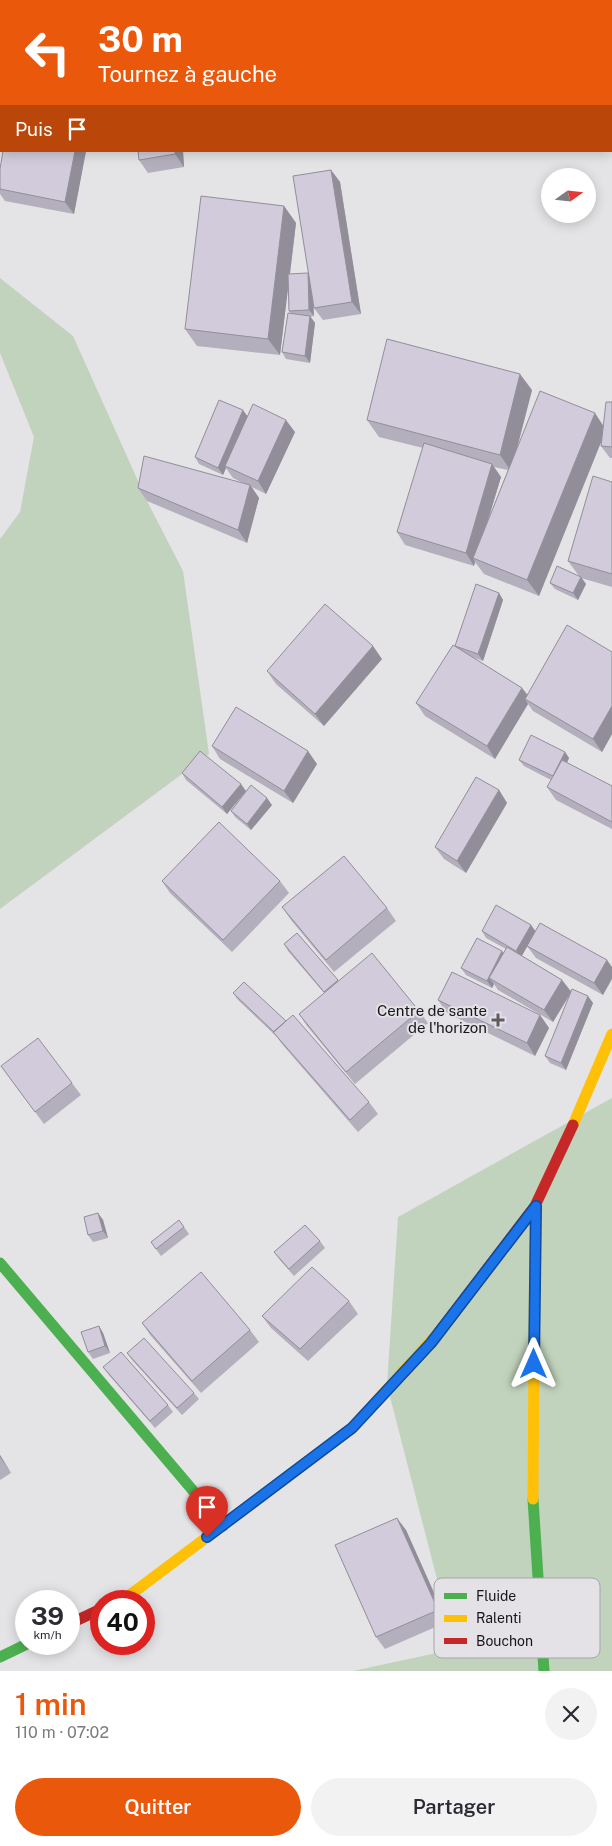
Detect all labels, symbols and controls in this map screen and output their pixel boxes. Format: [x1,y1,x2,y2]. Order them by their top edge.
text: 30 m [98,19,183,60]
icon: left [15,20,80,85]
text: Tournez à gauche [98,61,277,87]
icon: arrive [63,115,91,143]
text: Puis [15,118,53,140]
north arrow [541,168,596,222]
map controls [541,168,596,223]
place label: Centre de sante de l'horizon [377,1002,487,1036]
marker: Centre de sante de l'horizon [491,1013,505,1027]
position arrow [507,1337,559,1389]
pin [186,1486,228,1537]
icon: arrive [193,1493,221,1521]
legend [434,1578,600,1658]
text: Fluide [476,1588,516,1604]
speed limit sign: 40 [90,1590,155,1655]
text: 39 [31,1601,64,1631]
text: Ralenti [476,1610,522,1626]
text: km/h [33,1628,62,1642]
text: Bouchon [476,1633,533,1649]
text: 1 min [15,1686,86,1722]
button: close [545,1688,597,1740]
text: 110 m · 07:02 [15,1723,109,1742]
button: Quitter [15,1778,301,1836]
button: Partager [311,1778,597,1836]

